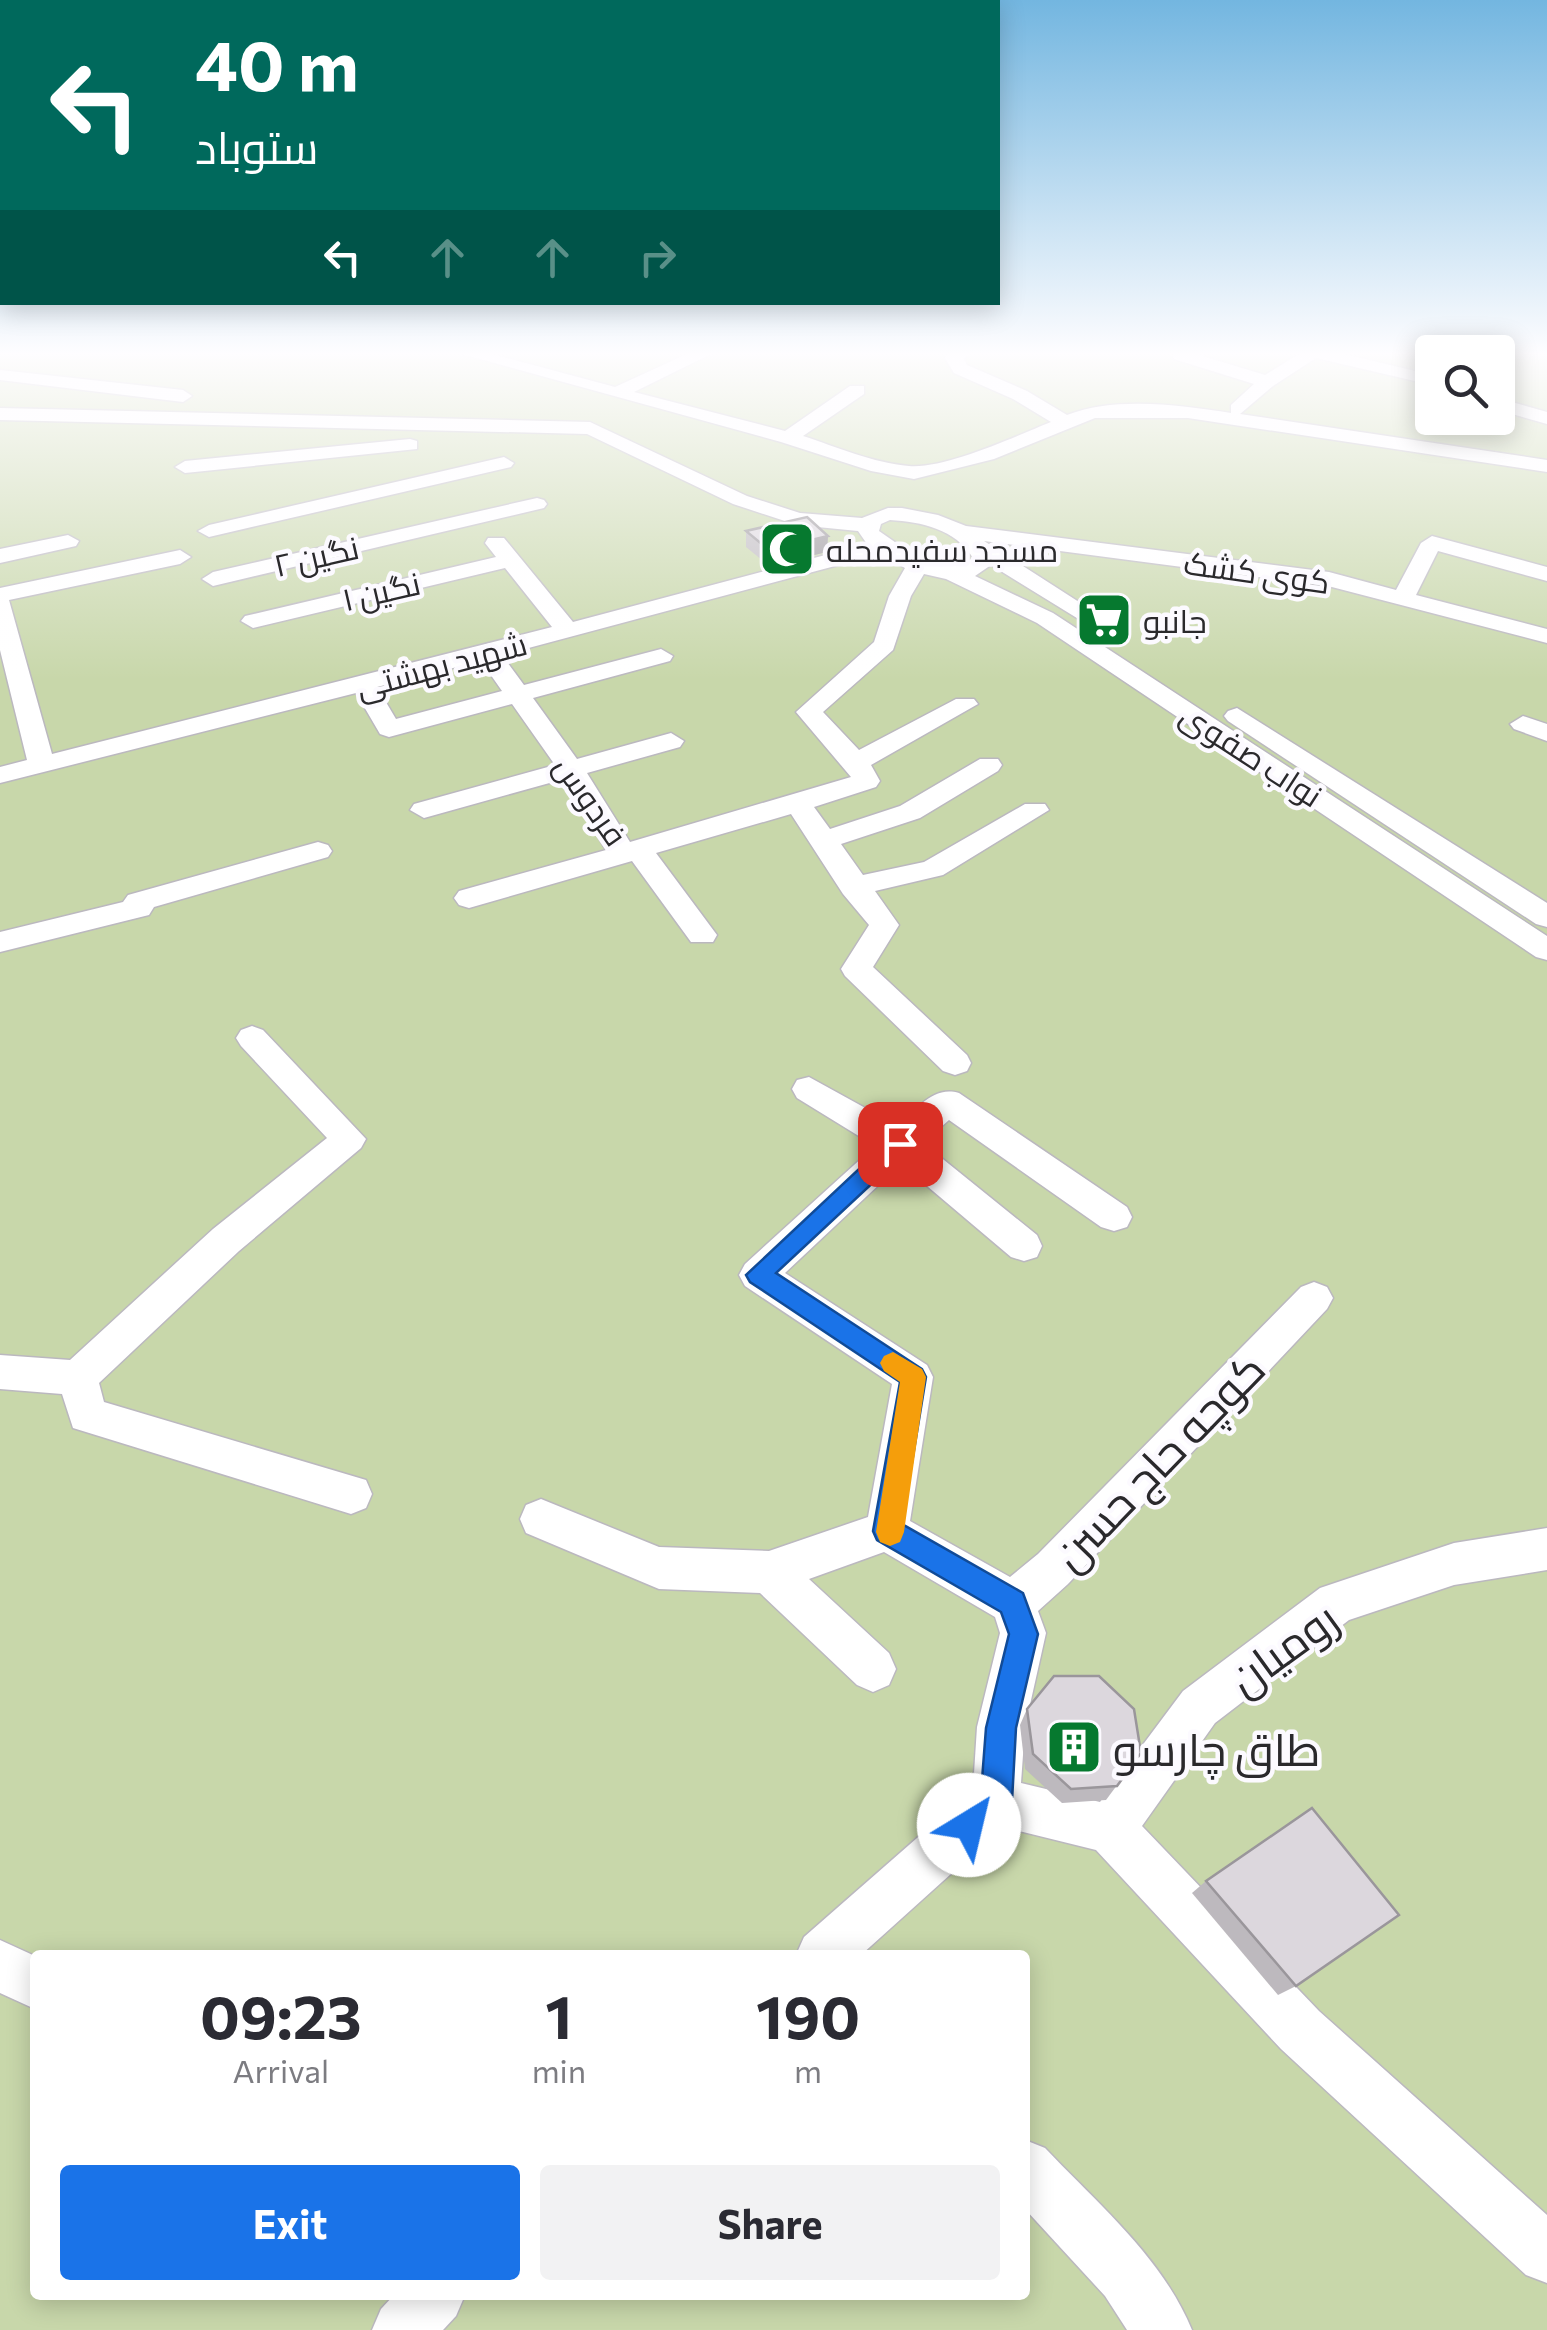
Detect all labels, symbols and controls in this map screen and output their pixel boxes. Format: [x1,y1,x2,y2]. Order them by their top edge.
text: 40 m [195,20,359,105]
icon: left [30,40,160,170]
text: ستوباد [195,118,318,173]
icon: left [315,230,370,285]
icon: ahead [420,230,475,285]
icon: ahead [525,230,580,285]
icon: right [630,230,685,285]
map controls [1415,335,1515,435]
button: search [1415,335,1515,435]
mosque icon: مسجد سفیدمحله [757,519,817,579]
street label: نگین ۲ [270,526,363,585]
place label: مسجد سفیدمحله [826,529,1058,569]
street label: کوی کشک [1181,541,1333,602]
street label: نگین ۱ [338,562,424,619]
supermarket icon: جانبو [1074,590,1134,650]
place label: جانبو [1143,600,1207,640]
street label: شهید بهشتی [351,622,531,707]
street label: نواب صفوی [1173,693,1330,815]
street label: فردوس [546,747,637,853]
pin [858,1102,943,1187]
icon: arrive [873,1117,928,1172]
street label: کوچه حاج حسن [1040,1340,1279,1584]
street label: رومیان [1217,1589,1349,1707]
building icon: طاق چارسو [1044,1717,1104,1777]
place label: طاق چارسو [1113,1720,1320,1780]
position arrow [917,1773,1021,1877]
text: 09:23 [200,1978,362,2051]
text: 1 [545,1978,572,2051]
text: 190 [756,1978,860,2051]
text: Arrival [232,2050,329,2090]
text: min [532,2050,586,2090]
text: m [794,2050,822,2090]
button: Exit [60,2165,520,2280]
button: Share [540,2165,1000,2280]

